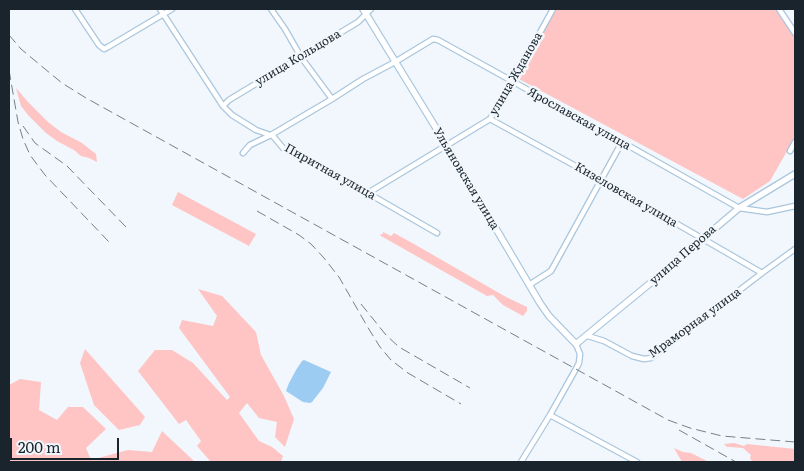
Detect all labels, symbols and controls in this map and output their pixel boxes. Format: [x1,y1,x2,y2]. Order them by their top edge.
street label: улица Кольцова [253,27,343,89]
street label: улица Жданова [486,30,546,118]
street label: Ярославская улица [525,85,633,153]
street label: Ульяновская улица [430,125,502,233]
street label: Пиритная улица [282,141,378,203]
street label: Кизеловская улица [572,160,680,230]
street label: улица Перова [647,222,719,288]
street label: Мраморная улица [646,285,744,361]
scale bar [12,428,121,460]
text: 200 m [18,435,61,458]

